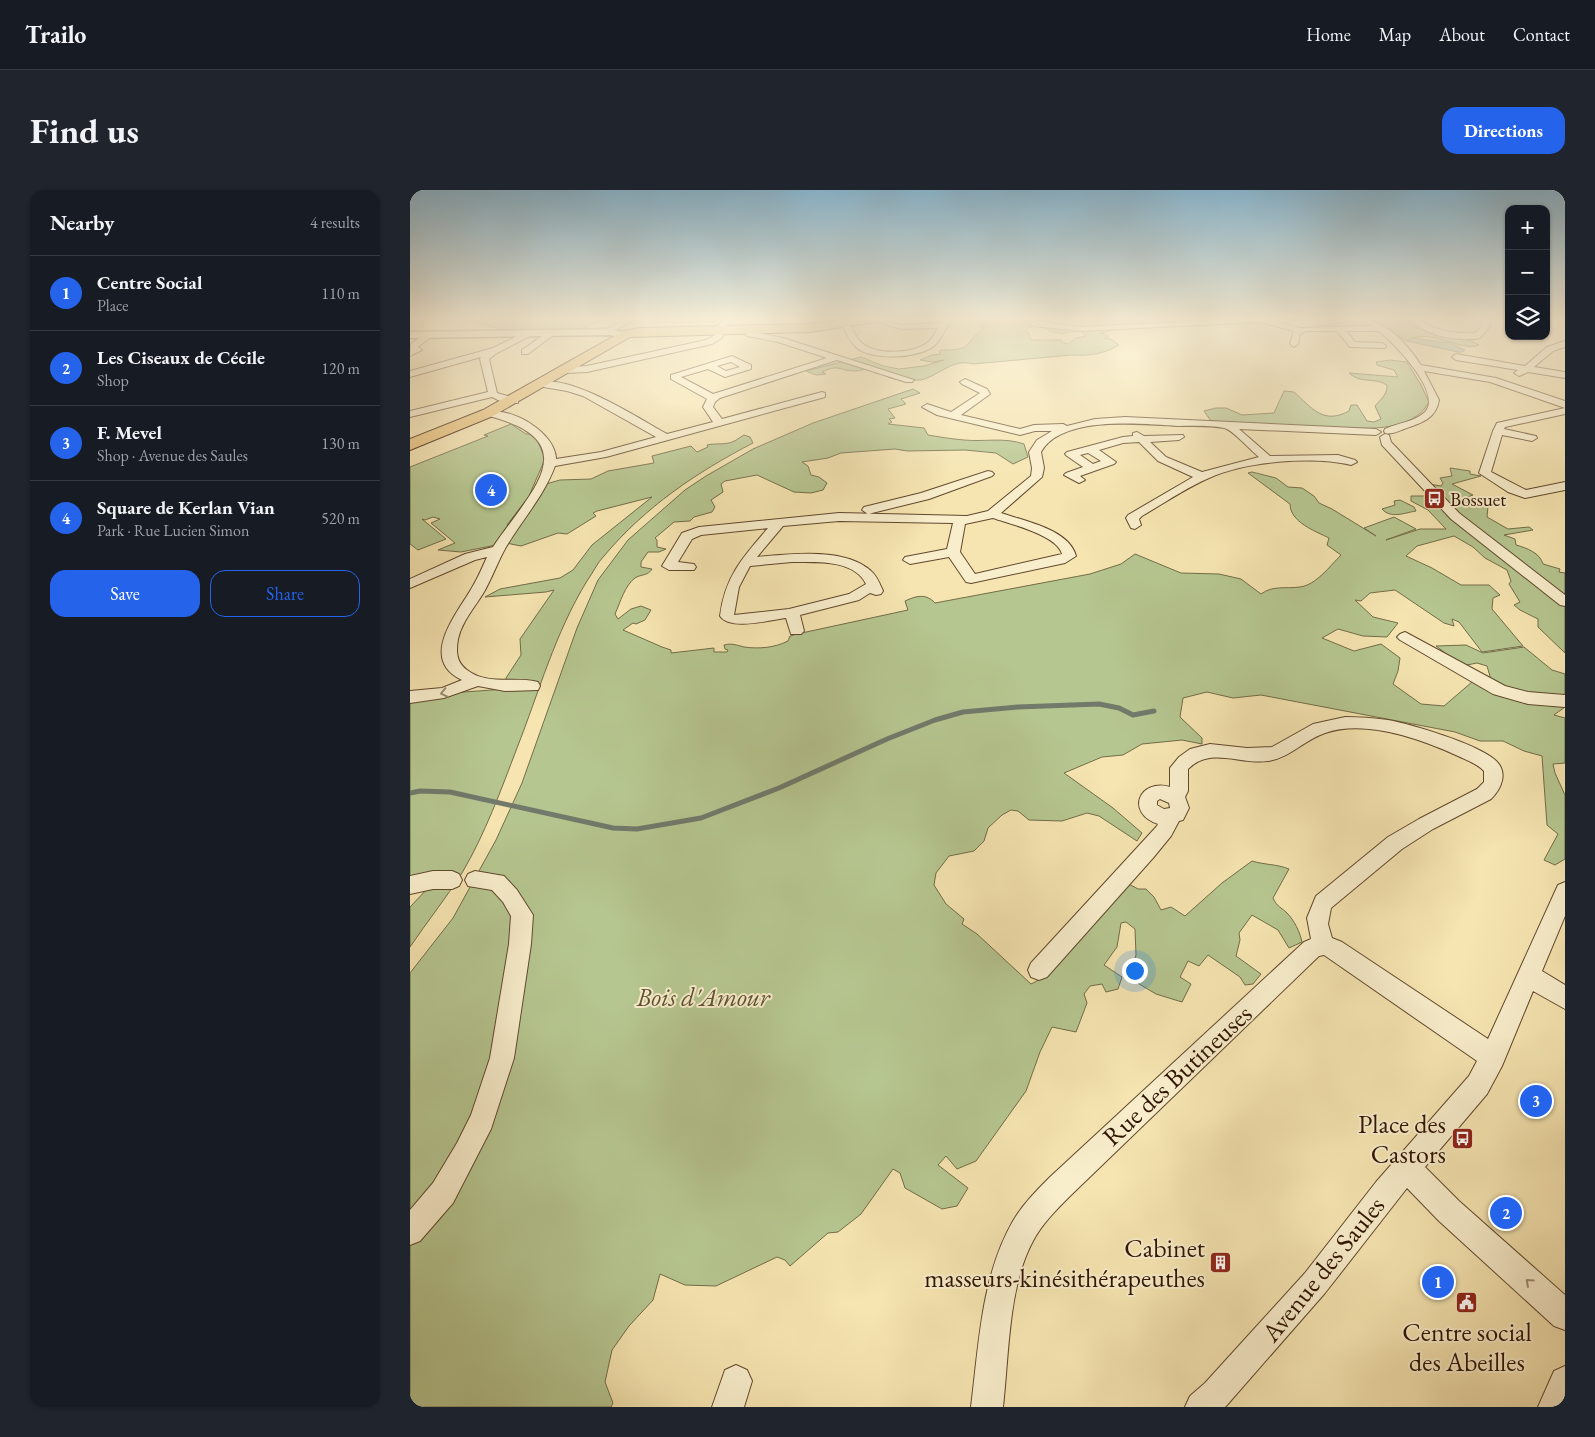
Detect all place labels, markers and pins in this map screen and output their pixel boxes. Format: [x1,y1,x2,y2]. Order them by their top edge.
pin: 4 [475,471,507,509]
bus stop icon: Bossuet [1422,487,1446,511]
place label: Bossuet [1450,487,1506,512]
pin: 3 [1520,1082,1552,1120]
place label: Place des Castors [1358,1107,1446,1171]
bus stop icon: Place des Castors [1450,1127,1474,1151]
pin: 2 [1490,1194,1522,1232]
place label: Cabinet masseurs-kinésithérapeuthes [924,1231,1205,1295]
building icon: Cabinet masseurs-kinésithérapeuthes [1209,1251,1233,1275]
pin: 1 [1422,1263,1454,1301]
public building icon: Centre social des Abeilles [1455,1290,1479,1314]
place label: Centre social des Abeilles [1402,1315,1532,1379]

